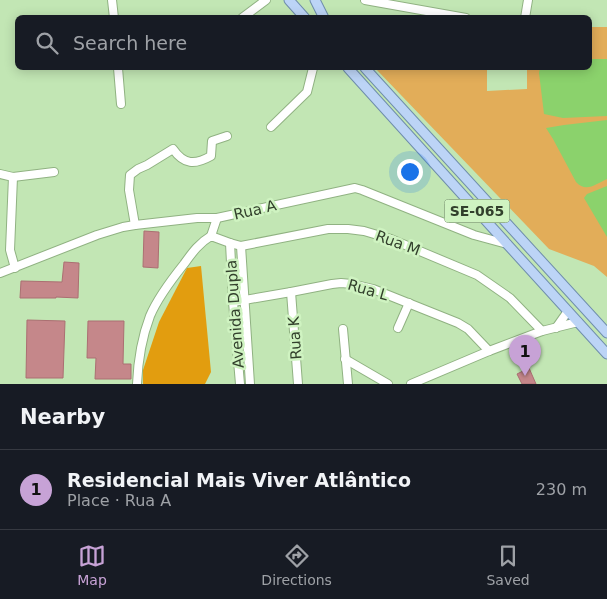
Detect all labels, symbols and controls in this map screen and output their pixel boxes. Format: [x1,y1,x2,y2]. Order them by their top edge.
search box [15,15,592,70]
icon: search [33,29,61,57]
text: Search here [73,32,187,54]
your location [397,159,423,185]
street label: Rua A [232,196,279,224]
road number: SE-065 [444,200,510,222]
street label: Rua M [373,227,423,259]
street label: Avenida Dupla [222,259,248,369]
street label: Rua L [346,276,391,305]
street label: Rua K [284,315,305,360]
pin: 1 [509,335,541,376]
text: Nearby [20,405,105,429]
text: Residencial Mais Viver Atlântico [67,469,411,491]
text: 1 [30,480,42,499]
text: 230 m [536,480,587,499]
text: Place · Rua A [67,491,171,510]
tab: Map [77,542,107,588]
tab: Directions [261,542,332,588]
tab: Saved [486,542,530,588]

